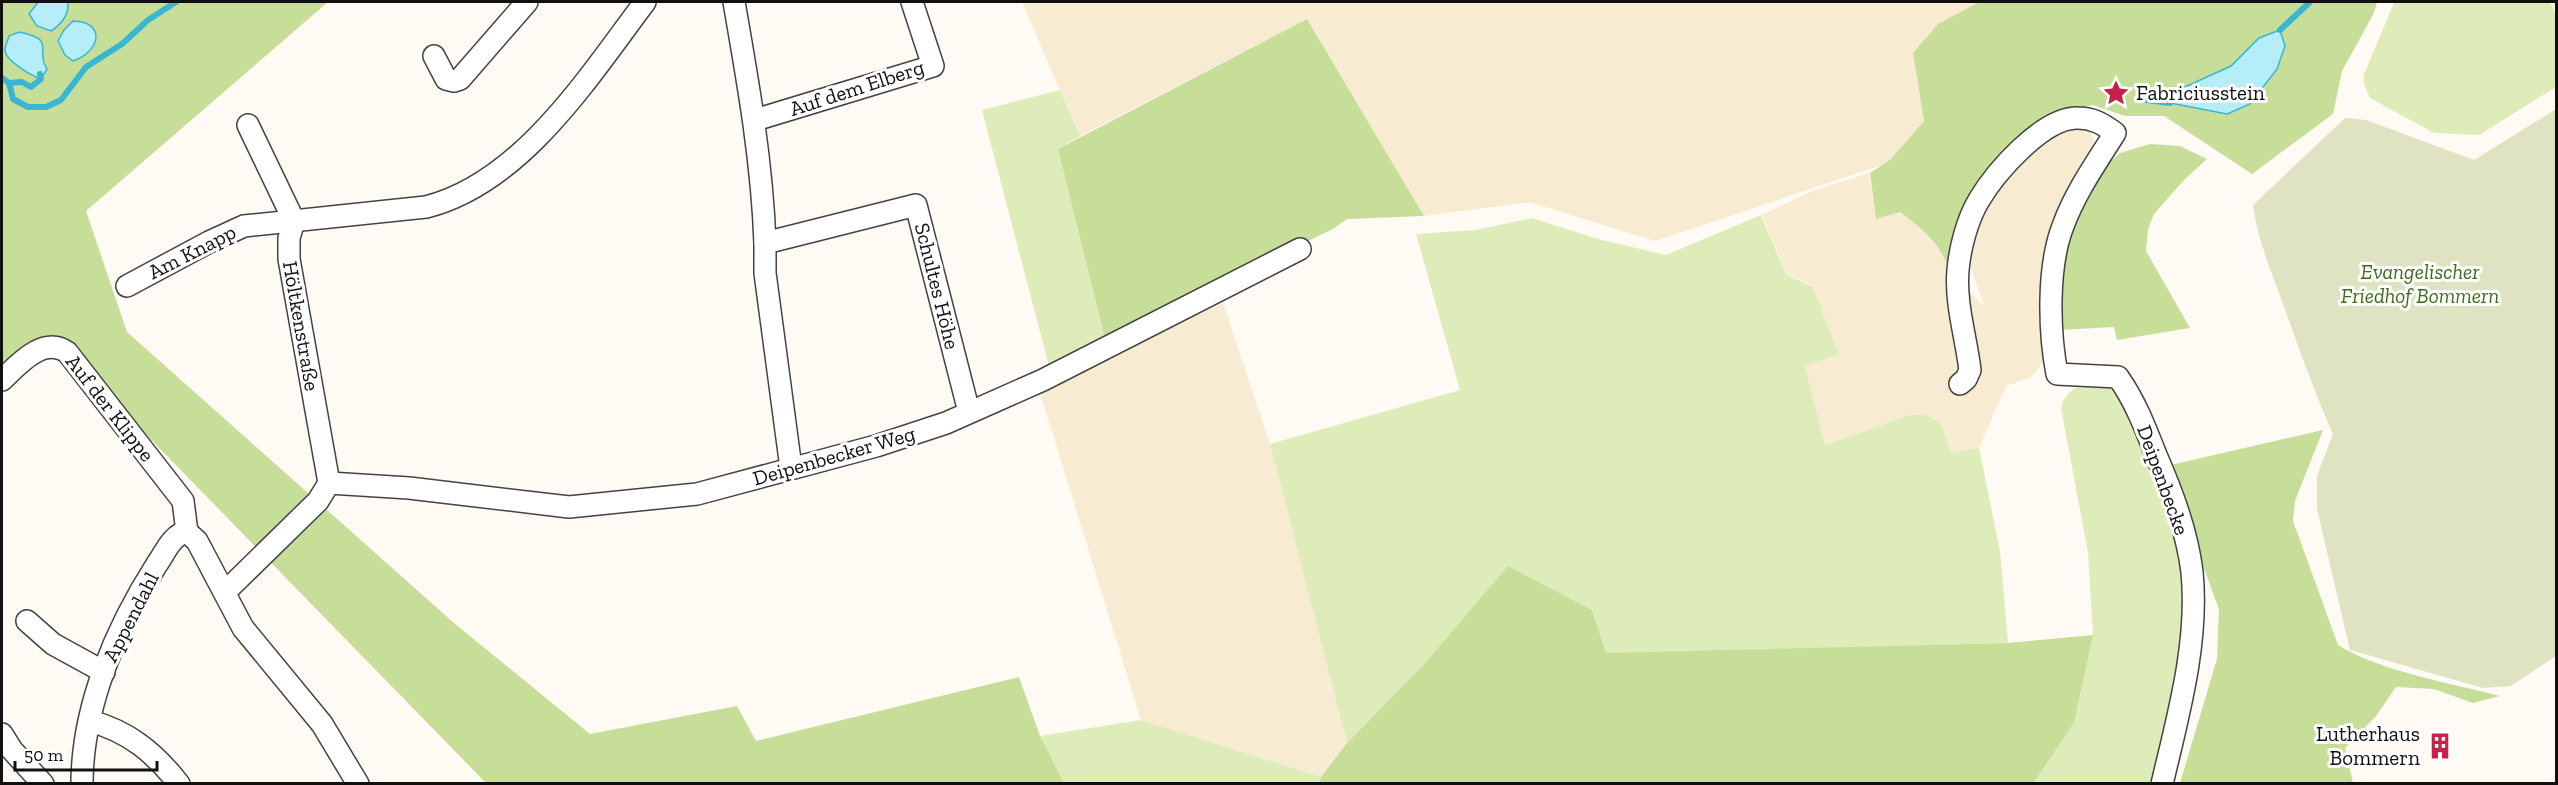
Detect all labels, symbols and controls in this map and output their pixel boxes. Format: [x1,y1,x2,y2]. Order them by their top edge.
street label: Auf dem Elberg [786,54,928,121]
place icon: Fabriciusstein [2101,78,2131,108]
place label: Fabriciusstein [2136,80,2265,105]
street label: Am Knapp [144,219,240,284]
street label: Schultes Höhe [910,220,965,352]
street label: Höltkenstraße [278,259,325,393]
park label: Evangelischer Friedhof Bommern [2341,259,2499,308]
street label: Auf der Klippe [61,349,160,466]
street label: Deipenbecker Weg [750,420,918,491]
street label: Deipenbecke [2132,421,2195,538]
street label: Appendahl [97,567,164,666]
place label: Lutherhaus Bommern [2316,721,2420,770]
building icon: Lutherhaus Bommern [2425,731,2455,761]
scale bar [15,734,158,772]
text: 50 m [24,744,64,766]

